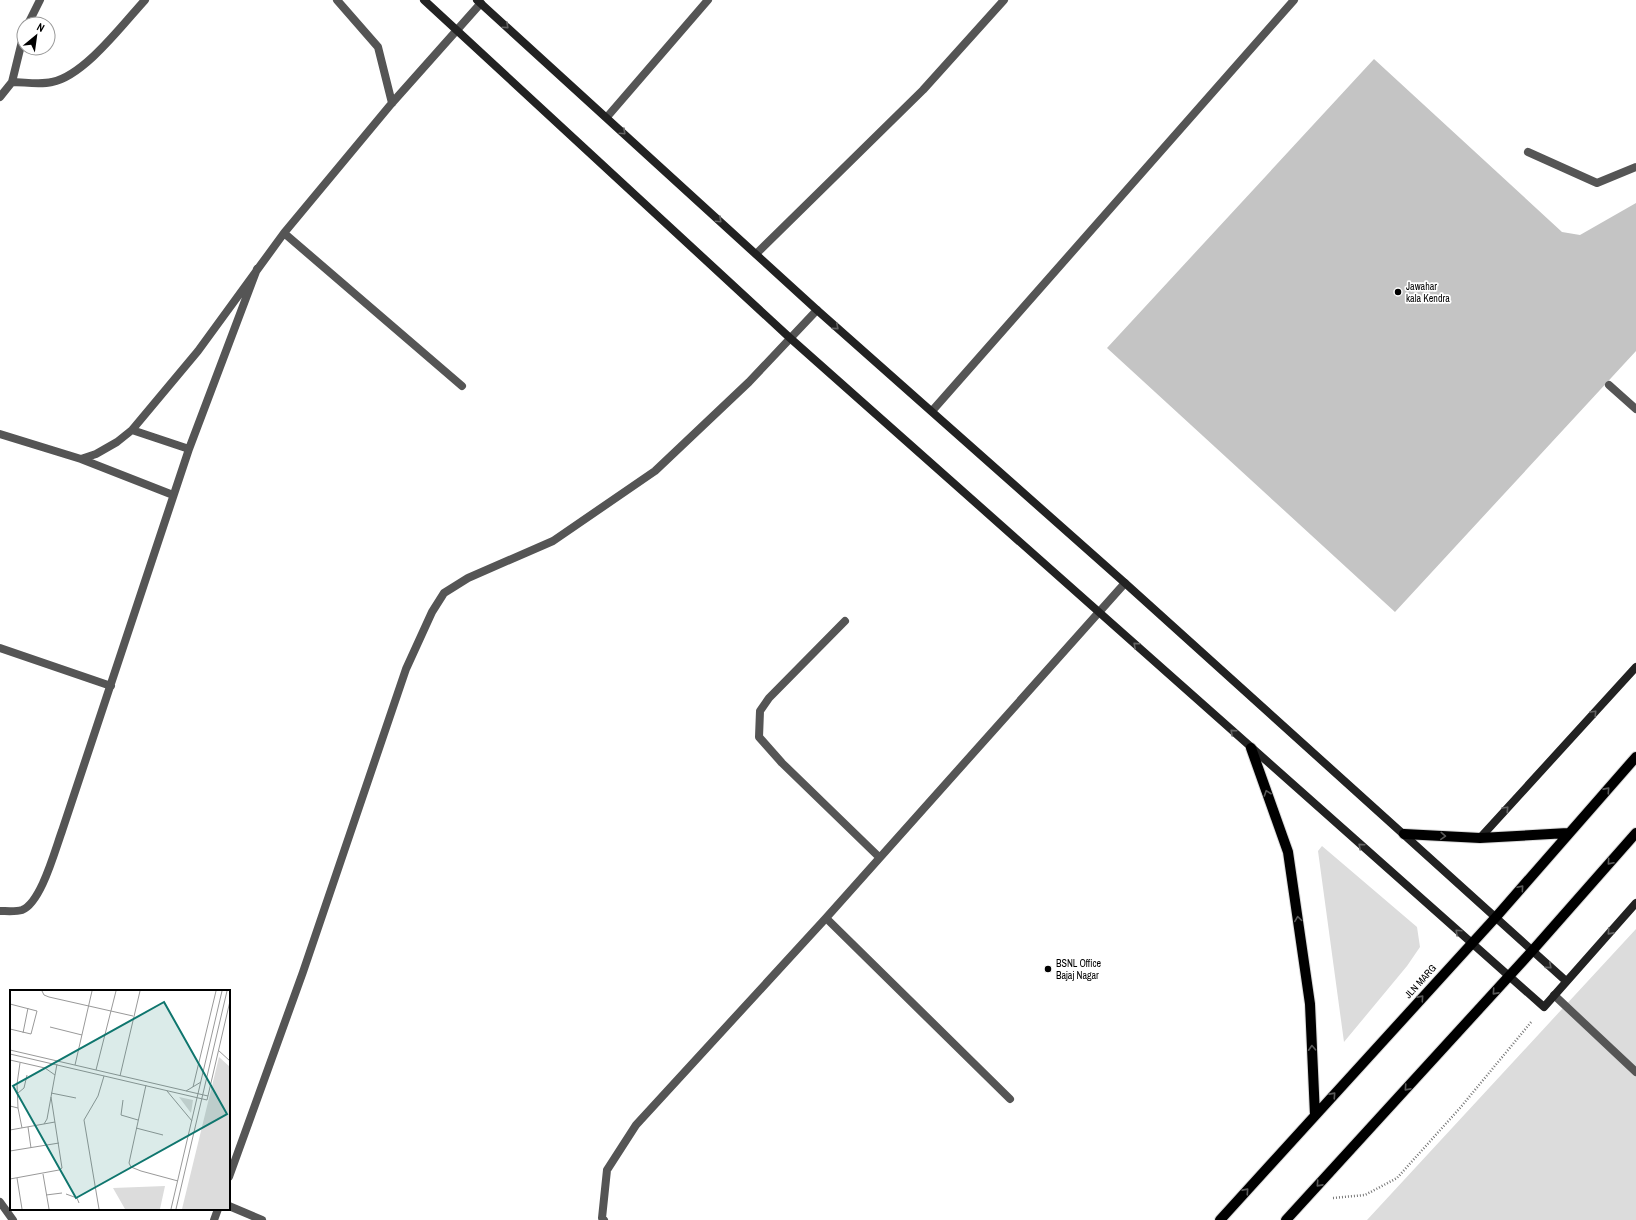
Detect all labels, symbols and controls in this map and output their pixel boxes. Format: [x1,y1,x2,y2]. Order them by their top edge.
north arrow [16,16,56,56]
text: N [35,20,47,35]
one-way arrow [501,21,509,29]
one-way arrow [618,127,626,135]
one-way arrow [714,215,722,223]
place label: Jawahar kala Kendra [1406,280,1450,305]
marker: Jawahar kala Kendra [1393,287,1403,297]
one-way arrow [831,322,838,329]
one-way arrow [1133,643,1140,650]
one-way arrow [1589,710,1597,718]
one-way arrow [1230,729,1237,736]
one-way arrow [1602,787,1609,795]
one-way arrow [1264,790,1272,797]
one-way arrow [1501,806,1509,814]
one-way arrow [1440,832,1446,840]
one-way arrow [1359,843,1366,850]
one-way arrow [1608,858,1615,865]
one-way arrow [1516,885,1523,892]
one-way arrow [1294,916,1303,922]
one-way arrow [1607,927,1615,935]
one-way arrow [1455,929,1463,937]
place label: BSNL Office Bajaj Nagar [1056,957,1102,982]
one-way arrow [1544,961,1552,969]
street label: JLN MARG [1402,962,1439,1001]
marker: BSNL Office Bajaj Nagar [1043,964,1053,974]
one-way arrow [1492,987,1499,995]
inset map [10,990,230,1210]
one-way arrow [1416,996,1423,1003]
one-way arrow [1308,1045,1316,1051]
one-way arrow [1404,1083,1412,1091]
one-way arrow [1329,1092,1336,1100]
one-way arrow [1317,1179,1324,1187]
one-way arrow [1241,1188,1249,1196]

